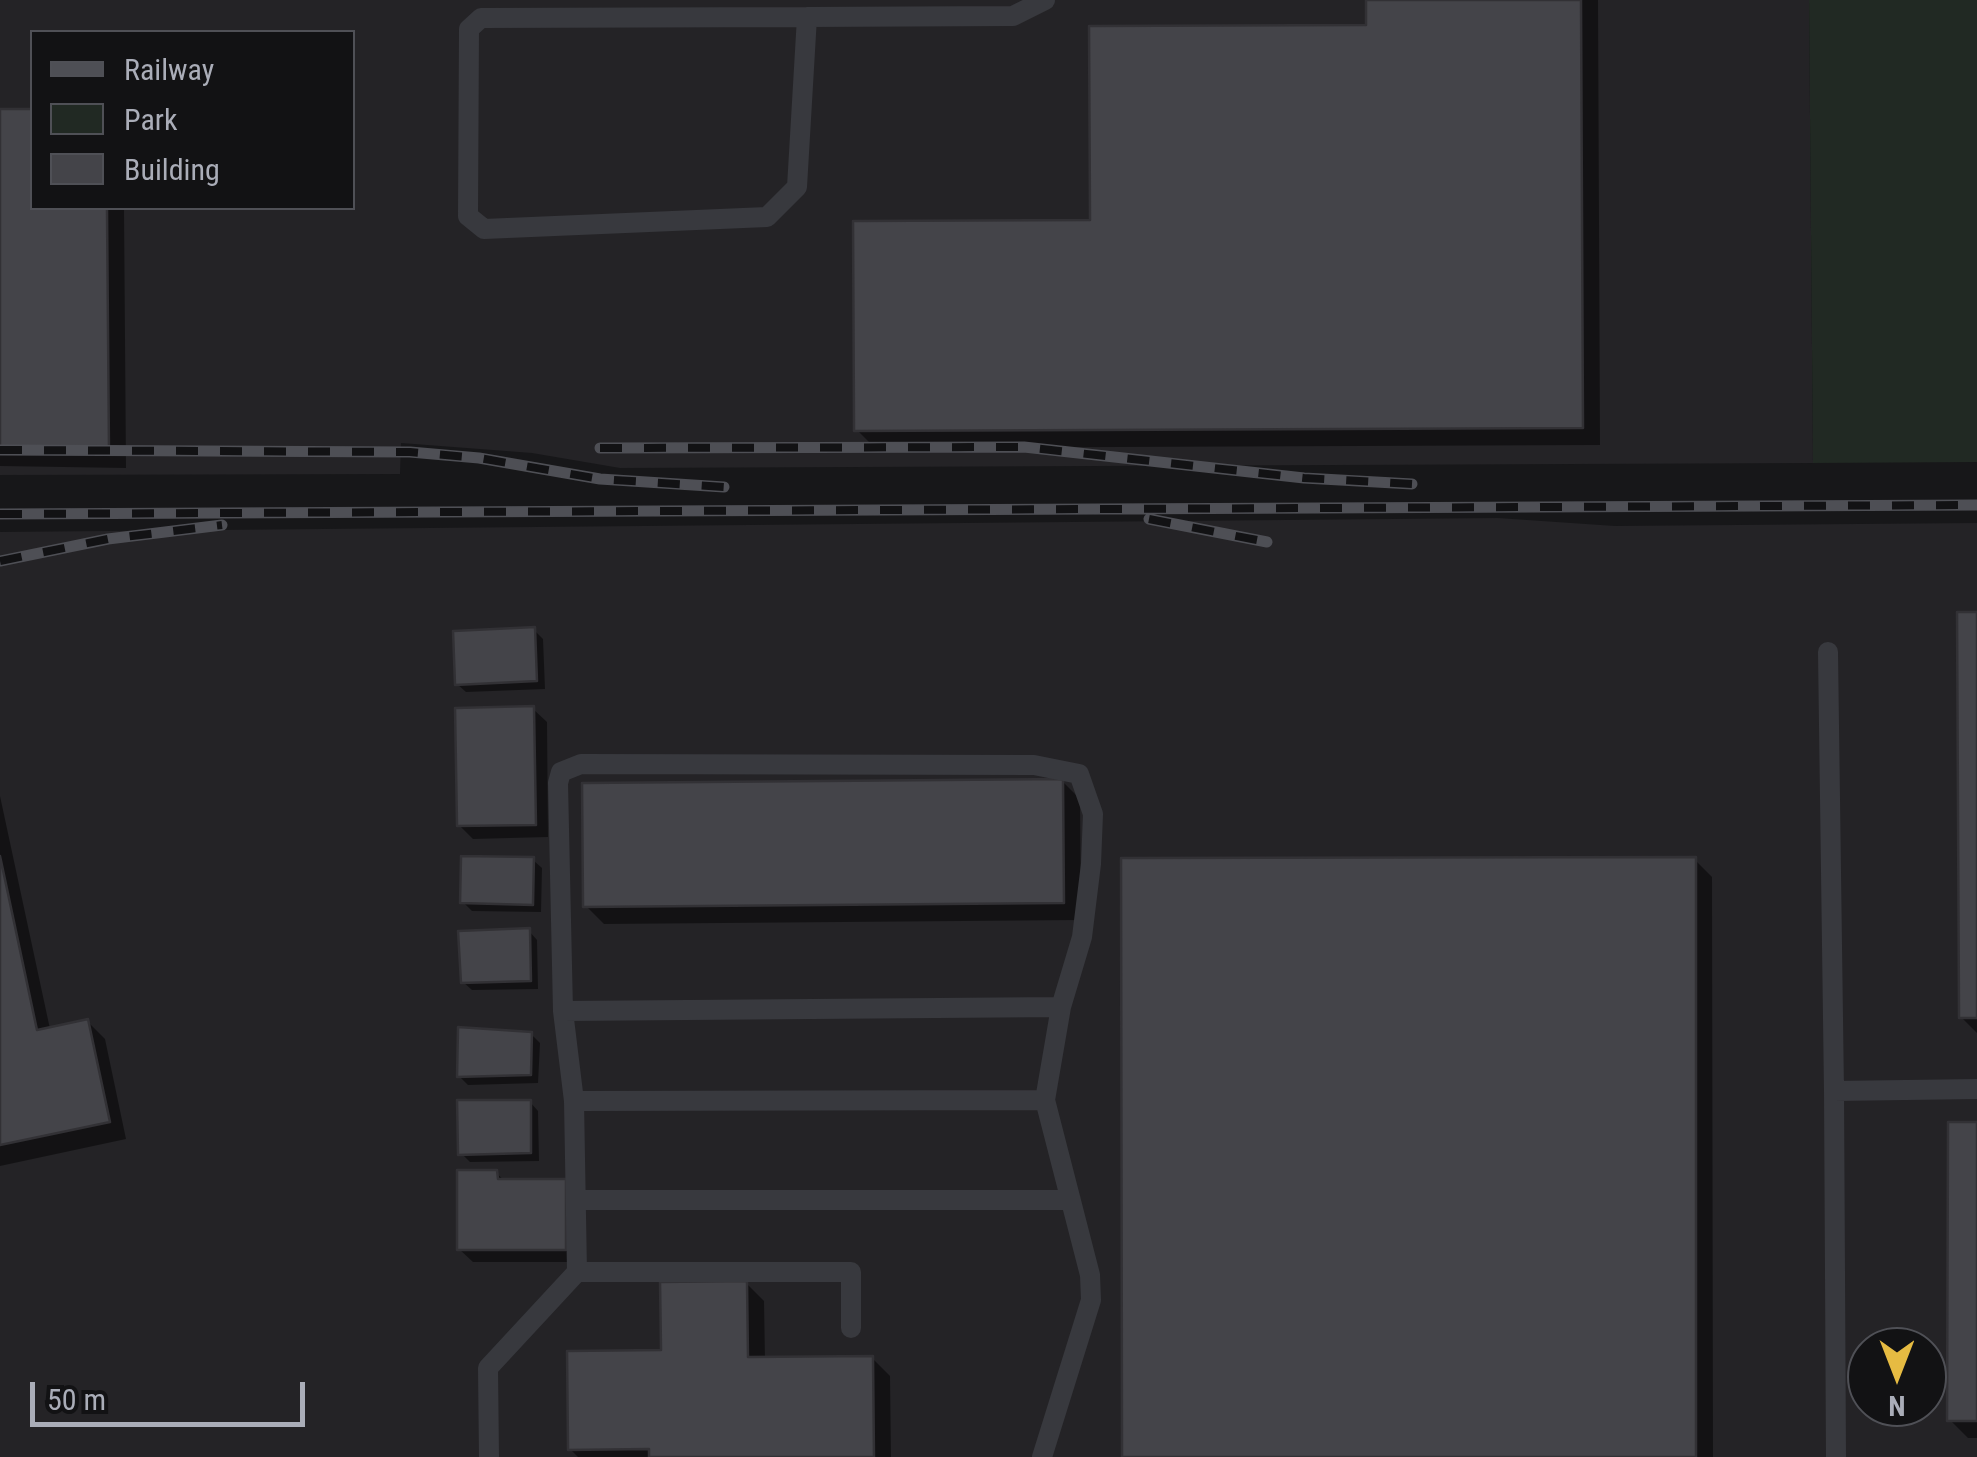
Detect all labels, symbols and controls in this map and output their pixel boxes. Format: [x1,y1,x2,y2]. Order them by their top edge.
legend [30,30,355,210]
text: Railway [124,52,214,87]
text: Park [124,102,178,137]
text: Building [124,152,220,187]
north arrow [1847,1327,1947,1427]
scale bar [35,1362,310,1424]
text: 50 m [47,1382,106,1417]
text: N [1888,1389,1906,1422]

